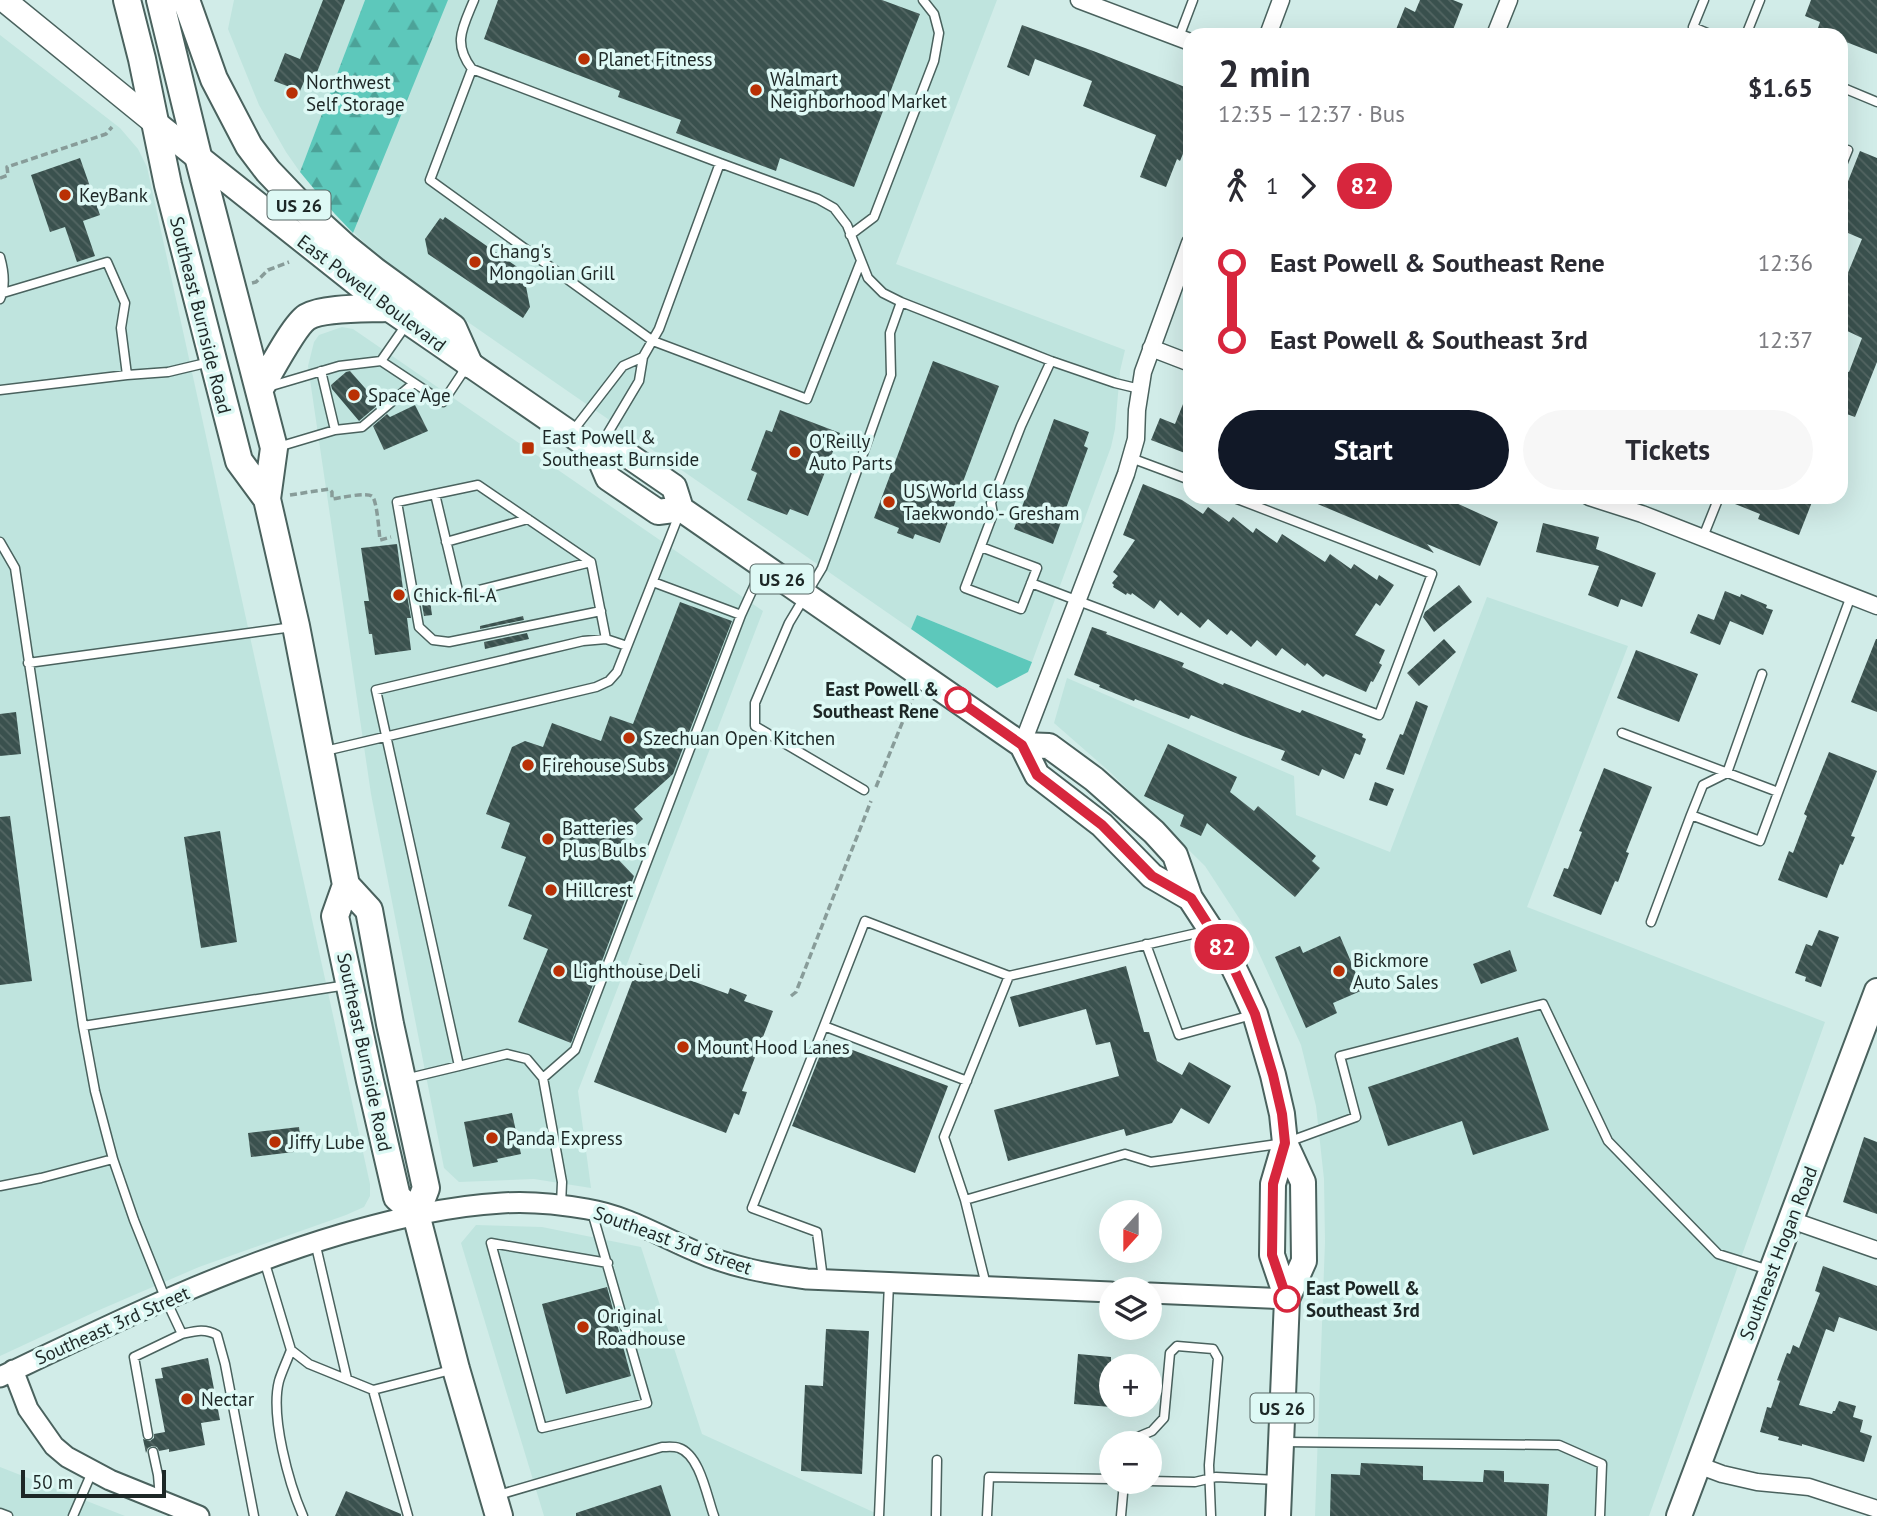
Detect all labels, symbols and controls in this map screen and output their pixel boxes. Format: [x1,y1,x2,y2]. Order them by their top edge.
place label: Planet Fitness [598,47,713,71]
text: 2 min [1218,48,1311,97]
marker: Planet Fitness [576,51,592,67]
place label: Walmart Neighborhood Market [770,67,948,113]
place label: Northwest Self Storage [306,70,405,116]
text: $1.65 [1748,71,1813,104]
marker: Walmart Neighborhood Market [748,82,764,98]
marker: Northwest Self Storage [284,85,300,101]
text: 12:35 – 12:37 · Bus [1218,99,1405,128]
icon: walk [1218,167,1256,205]
icon: forward [1289,167,1327,205]
text: 82 [1351,170,1378,201]
text: 1 [1266,171,1279,200]
place label: KeyBank [79,183,148,207]
marker: KeyBank [57,187,73,203]
road number: US 26 [268,190,330,220]
street label: Southeast Burnside Road [165,214,237,416]
street label: East Powell Boulevard [293,229,451,357]
place label: Chang's Mongolian Grill [489,239,615,285]
text: East Powell & Southeast Rene [1270,246,1605,279]
text: 12:36 [1758,248,1813,277]
marker: Chang's Mongolian Grill [467,254,483,270]
text: East Powell & Southeast 3rd [1270,323,1588,356]
text: 12:37 [1758,325,1813,354]
place label: Space Age [368,383,451,407]
marker: Space Age [346,387,362,403]
button: Start [1218,410,1509,490]
button: Tickets [1523,410,1813,490]
place label: East Powell & Southeast Burnside [542,425,699,471]
place label: O'Reilly Auto Parts [809,429,893,475]
marker: East Powell & Southeast Burnside [520,440,536,456]
marker: O'Reilly Auto Parts [787,444,803,460]
place label: US World Class Taekwondo - Gresham [903,479,1079,525]
marker: US World Class Taekwondo - Gresham [881,494,897,510]
road number: US 26 [750,564,814,594]
place label: Chick-fil-A [413,583,497,607]
marker: Chick-fil-A [391,587,407,603]
place label: East Powell & Southeast Rene [813,677,939,723]
marker: East Powell & Southeast Rene [945,687,971,713]
place label: Szechuan Open Kitchen [643,726,835,750]
marker: Szechuan Open Kitchen [621,730,637,746]
place label: Firehouse Subs [542,753,665,777]
marker: Firehouse Subs [520,757,536,773]
place label: Batteries Plus Bulbs [562,816,647,862]
marker: Batteries Plus Bulbs [540,831,556,847]
place label: Hillcrest [565,878,634,902]
marker: Hillcrest [543,882,559,898]
line badge: 82 [1190,924,1254,970]
text: 82 [1208,931,1236,962]
place label: Bickmore Auto Sales [1353,948,1439,994]
street label: Southeast Burnside Road [332,951,398,1153]
place label: Lighthouse Deli [573,959,701,983]
marker: Lighthouse Deli [551,963,567,979]
marker: Bickmore Auto Sales [1331,963,1347,979]
place label: Mount Hood Lanes [697,1035,850,1059]
marker: Mount Hood Lanes [675,1039,691,1055]
place label: Panda Express [506,1126,623,1150]
place label: Jiffy Lube [288,1130,365,1154]
marker: Panda Express [484,1130,500,1146]
marker: Jiffy Lube [267,1134,283,1150]
street label: Southeast Hogan Road [1734,1163,1822,1343]
street label: Southeast 3rd Street [591,1200,756,1280]
north arrow [1099,1200,1162,1264]
map controls [1099,1200,1162,1494]
place label: East Powell & Southeast 3rd [1306,1276,1420,1322]
button: layers [1099,1277,1162,1340]
street label: Southeast 3rd Street [31,1280,193,1370]
marker: East Powell & Southeast 3rd [1274,1286,1300,1312]
place label: Original Roadhouse [597,1304,686,1350]
marker: Original Roadhouse [575,1319,591,1335]
button: + [1099,1354,1162,1417]
place label: Nectar [201,1387,255,1411]
marker: Nectar [179,1391,195,1407]
road number: US 26 [1250,1394,1314,1422]
button: − [1099,1431,1162,1494]
scale bar [21,1467,166,1499]
text: 50 m [32,1470,73,1494]

